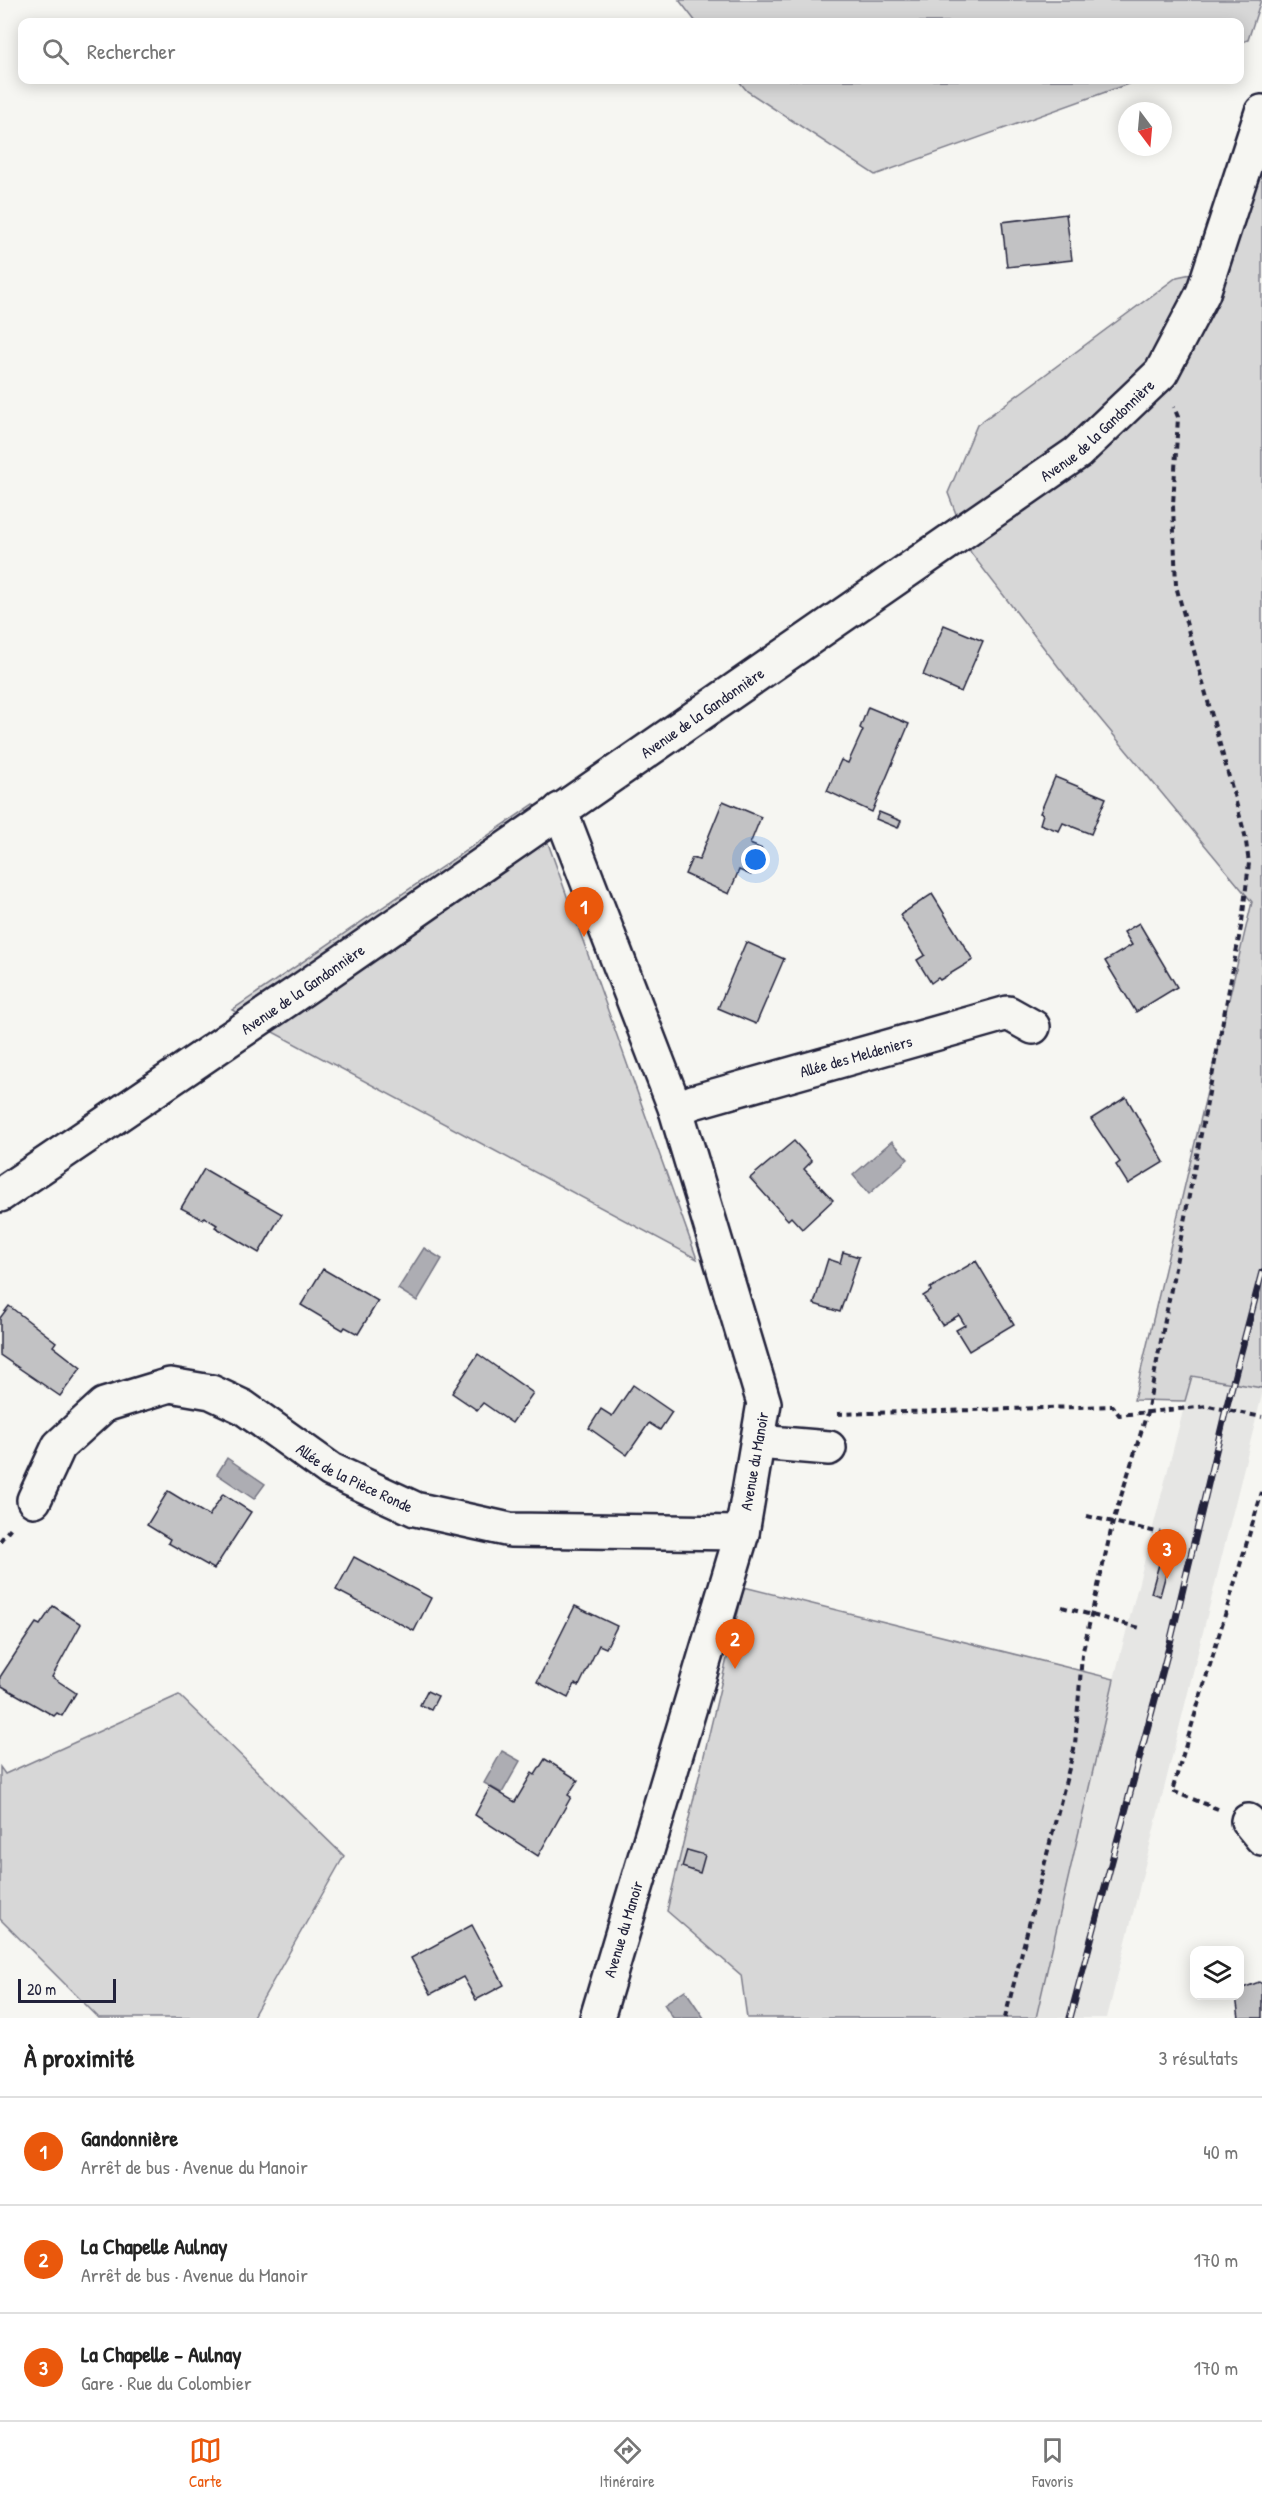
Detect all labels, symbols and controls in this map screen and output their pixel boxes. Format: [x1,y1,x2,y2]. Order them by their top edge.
search box [18,18,1244,84]
icon: search [39,35,72,68]
text: Rechercher [87,36,176,66]
north arrow [1118,102,1172,156]
street label: Avenue de la Gandonnière [1036,374,1160,486]
street label: Avenue de la Gandonnière [636,662,769,763]
your location [741,845,770,874]
pin: 1 [564,888,604,937]
street label: Avenue de la Gandonnière [236,938,369,1039]
street label: Allée des Meldeniers [797,1030,915,1082]
street label: Avenue du Manoir [735,1410,773,1512]
street label: Allée de la Pièce Ronde [292,1438,417,1518]
pin: 3 [1148,1530,1186,1579]
pin: 2 [716,1620,754,1669]
street label: Avenue du Manoir [598,1878,648,1980]
map controls [1190,1946,1244,2000]
button: layers [1190,1946,1244,2000]
scale bar [18,1976,116,2004]
text: 20 m [27,1978,56,2000]
text: À proximité [24,2040,135,2075]
text: 3 résultats [1158,2044,1238,2071]
text: Gandonnière [81,2123,178,2153]
text: 1 [40,2138,47,2165]
text: 40 m [1203,2138,1238,2165]
text: Arrêt de bus · Avenue du Manoir [81,2153,308,2180]
text: La Chapelle Aulnay [81,2231,228,2261]
text: 2 [39,2246,48,2273]
text: 170 m [1194,2246,1238,2273]
text: Arrêt de bus · Avenue du Manoir [81,2261,308,2288]
text: La Chapelle - Aulnay [81,2339,241,2369]
text: 3 [39,2354,48,2381]
text: 170 m [1194,2354,1238,2381]
text: Gare · Rue du Colombier [81,2369,252,2396]
tab: Carte [189,2434,222,2492]
tab: Itinéraire [600,2434,655,2492]
tab: Favoris [1032,2434,1073,2492]

